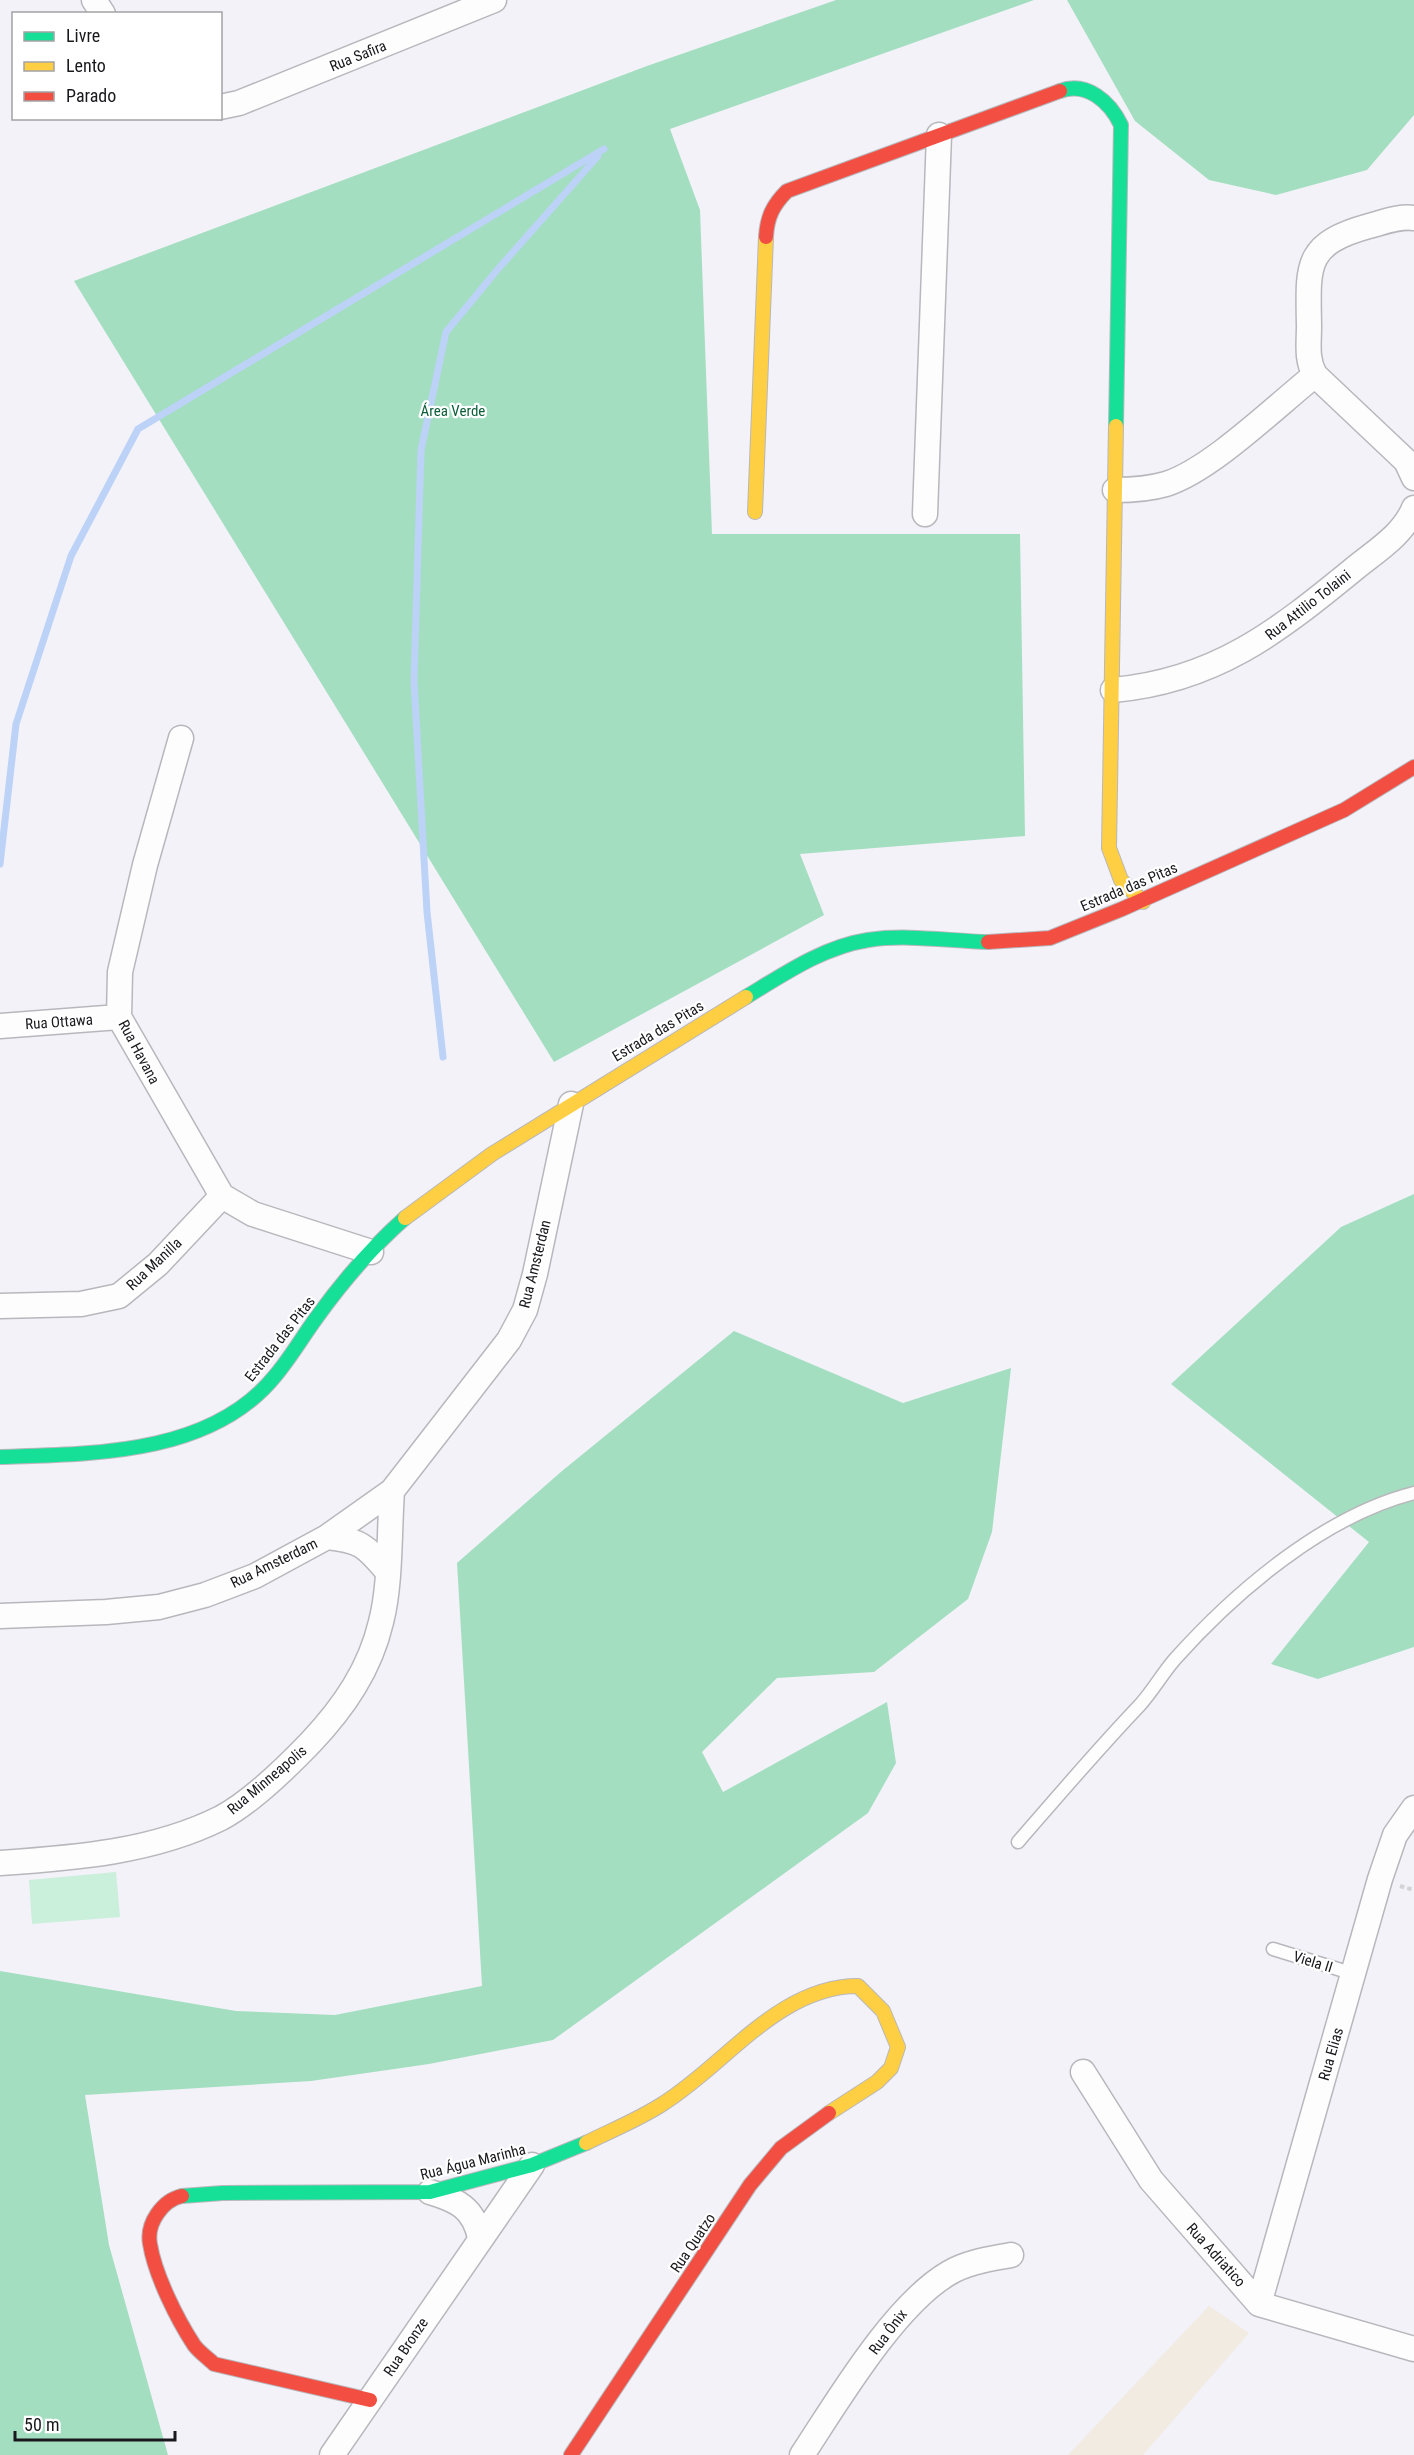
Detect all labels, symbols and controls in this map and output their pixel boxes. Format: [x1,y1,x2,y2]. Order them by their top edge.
legend [12,12,222,120]
text: Livre [66,25,100,46]
street label: Rua Safira [327,36,389,76]
text: Lento [66,55,106,76]
text: Parado [66,85,116,106]
park label: Área Verde [421,402,485,420]
street label: Rua Attilio Tolaini [1262,566,1354,644]
street label: Estrada das Pitas [1078,858,1180,915]
street label: Estrada das Pitas [609,997,707,1065]
street label: Rua Ottawa [25,1011,93,1033]
street label: Rua Havana [115,1017,163,1087]
street label: Rua Amsterdan [515,1218,555,1310]
street label: Rua Manilla [123,1234,185,1294]
street label: Estrada das Pitas [241,1293,319,1385]
street label: Rua Amsterdam [228,1534,320,1592]
street label: Rua Minneapolis [224,1742,310,1818]
street label: Viela II [1291,1947,1335,1977]
street label: Rua Elias [1315,2025,1347,2083]
street label: Rua Água Marinha [418,2140,528,2184]
street label: Rua Quatzo [667,2210,719,2276]
street label: Rua Adriatico [1183,2219,1249,2291]
street label: Rua Ônix [865,2305,911,2358]
street label: Rua Bronze [380,2314,432,2380]
scale bar [15,2404,176,2442]
text: 50 m [24,2414,59,2435]

